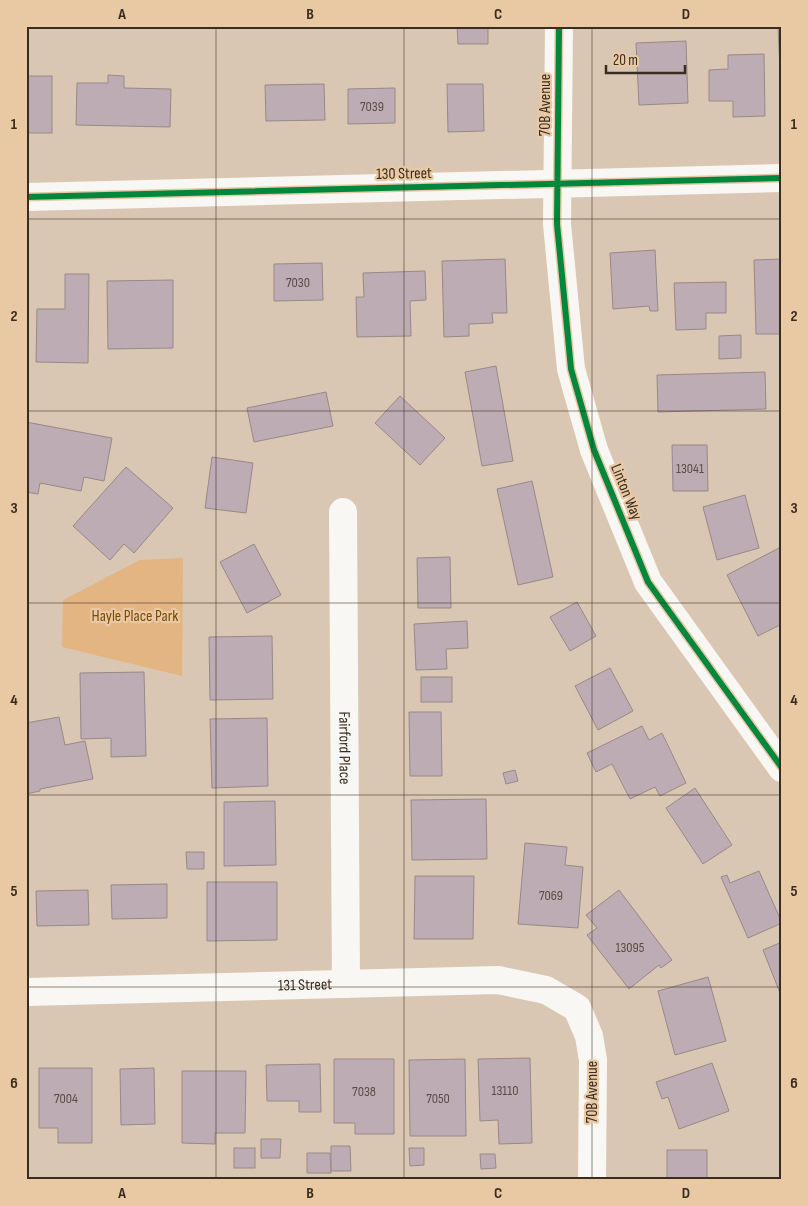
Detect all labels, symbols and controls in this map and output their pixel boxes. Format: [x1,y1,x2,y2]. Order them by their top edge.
text: A [117,5,126,24]
text: B [306,5,314,24]
text: C [494,5,502,24]
text: D [682,5,690,24]
scale bar [606,42,684,74]
text: 20 m [613,51,638,70]
street label: 70B Avenue [536,74,555,136]
house number: 7039 [360,98,384,115]
text: 1 [11,115,18,134]
text: 1 [791,115,798,134]
street label: 130 Street [376,164,432,184]
house number: 7030 [286,274,310,291]
text: 2 [10,307,18,326]
text: 2 [790,307,798,326]
house number: 13041 [676,460,704,477]
street label: Linton Way [606,461,646,523]
text: 3 [10,499,18,518]
text: 3 [790,499,798,518]
park label: Hayle Place Park [92,607,178,626]
text: 4 [10,691,18,710]
text: 4 [790,691,798,710]
street label: Fairford Place [335,711,354,785]
text: 5 [10,882,18,901]
text: 5 [790,882,798,901]
house number: 7069 [539,887,563,904]
house number: 13095 [616,939,645,956]
street label: 131 Street [278,975,332,995]
street label: 70B Avenue [583,1061,602,1123]
text: 6 [10,1074,18,1093]
text: 6 [790,1074,798,1093]
house number: 13110 [492,1082,518,1099]
house number: 7038 [352,1083,376,1100]
house number: 7004 [54,1090,78,1107]
house number: 7050 [426,1090,450,1107]
text: A [117,1184,126,1203]
text: B [306,1184,314,1203]
text: C [494,1184,502,1203]
text: D [682,1184,690,1203]

